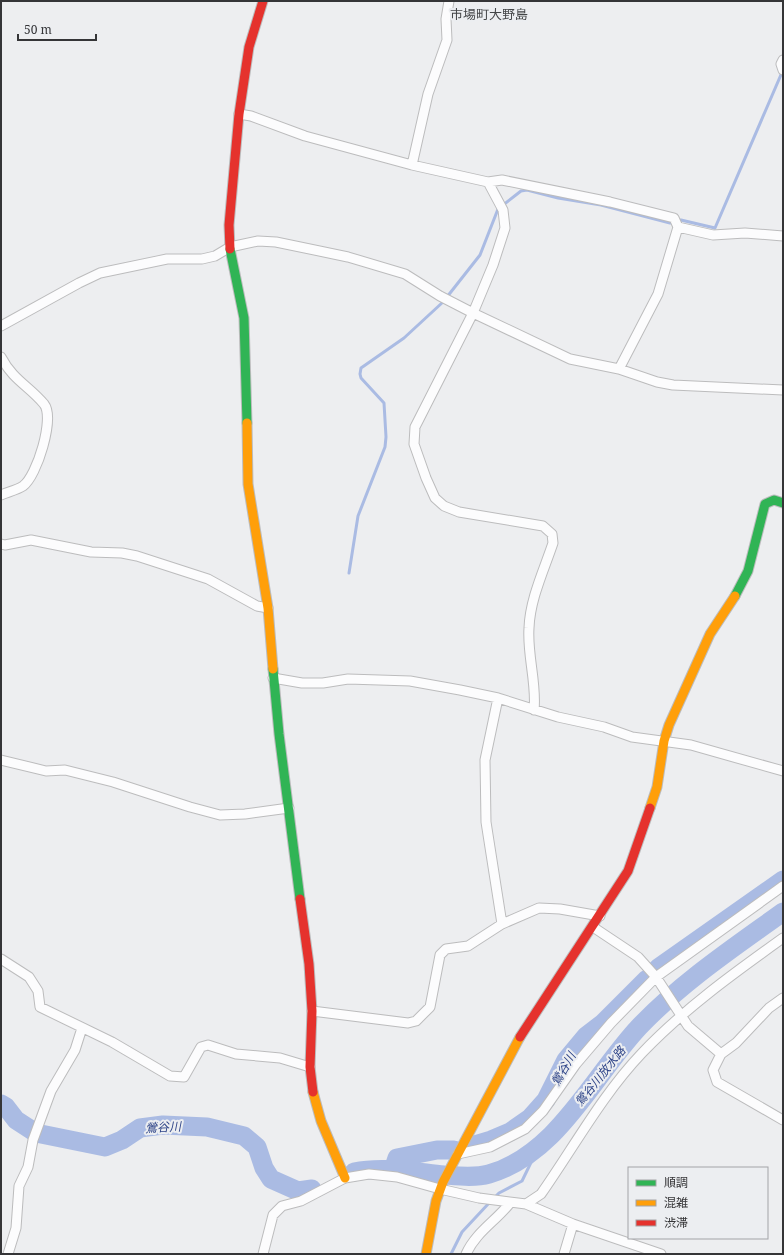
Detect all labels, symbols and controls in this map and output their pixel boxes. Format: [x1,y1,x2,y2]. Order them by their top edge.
district label: 市場町大野島 [450,5,528,23]
scale bar [18,16,96,42]
text: 50 m [24,21,52,38]
water label: 鶯谷川放水路 [571,1042,630,1109]
water label: 鶯谷川 [547,1047,580,1089]
water label: 鶯谷川 [145,1117,183,1136]
legend [628,1167,768,1239]
text: 順調 [664,1174,688,1191]
text: 混雑 [664,1194,688,1211]
text: 渋滞 [664,1214,688,1231]

